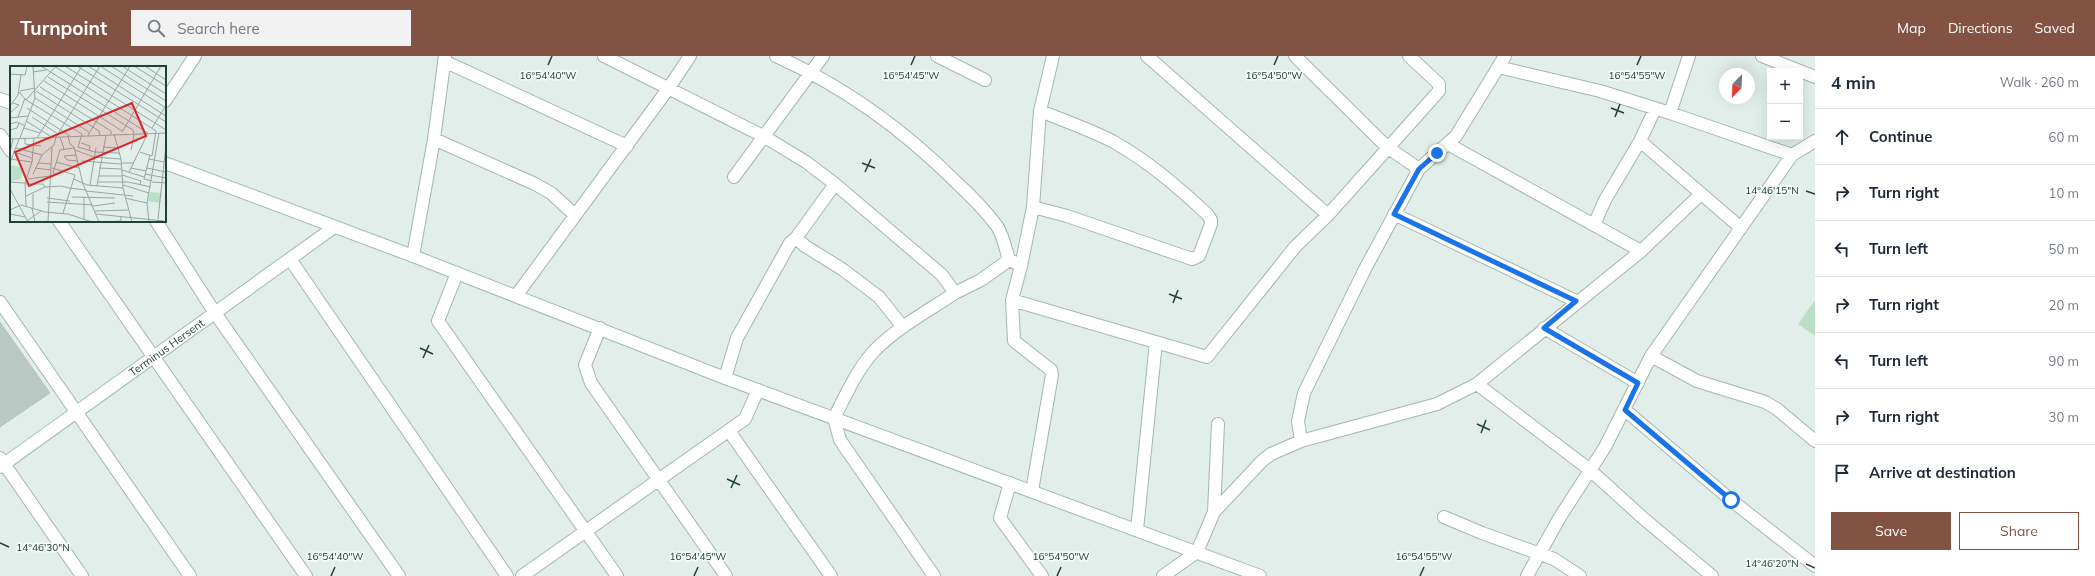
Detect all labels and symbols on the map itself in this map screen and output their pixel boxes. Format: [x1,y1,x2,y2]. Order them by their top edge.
inset map [10,66,166,222]
north arrow [1719,68,1755,104]
text: 16°54'40"W [520,69,576,82]
text: 16°54'45"W [883,69,939,82]
text: 16°54'50"W [1246,69,1302,82]
text: 16°54'55"W [1609,69,1665,82]
route end [1428,144,1446,162]
text: 14°46'15"N [1745,184,1799,197]
street label: Terminus Hersent [126,316,207,379]
route start [1722,491,1740,509]
text: 14°46'30"N [16,541,70,554]
text: 16°54'40"W [307,550,363,563]
text: 16°54'45"W [670,550,726,563]
text: 16°54'50"W [1033,550,1089,563]
text: 16°54'55"W [1396,550,1452,563]
text: 14°46'20"N [1745,557,1799,570]

